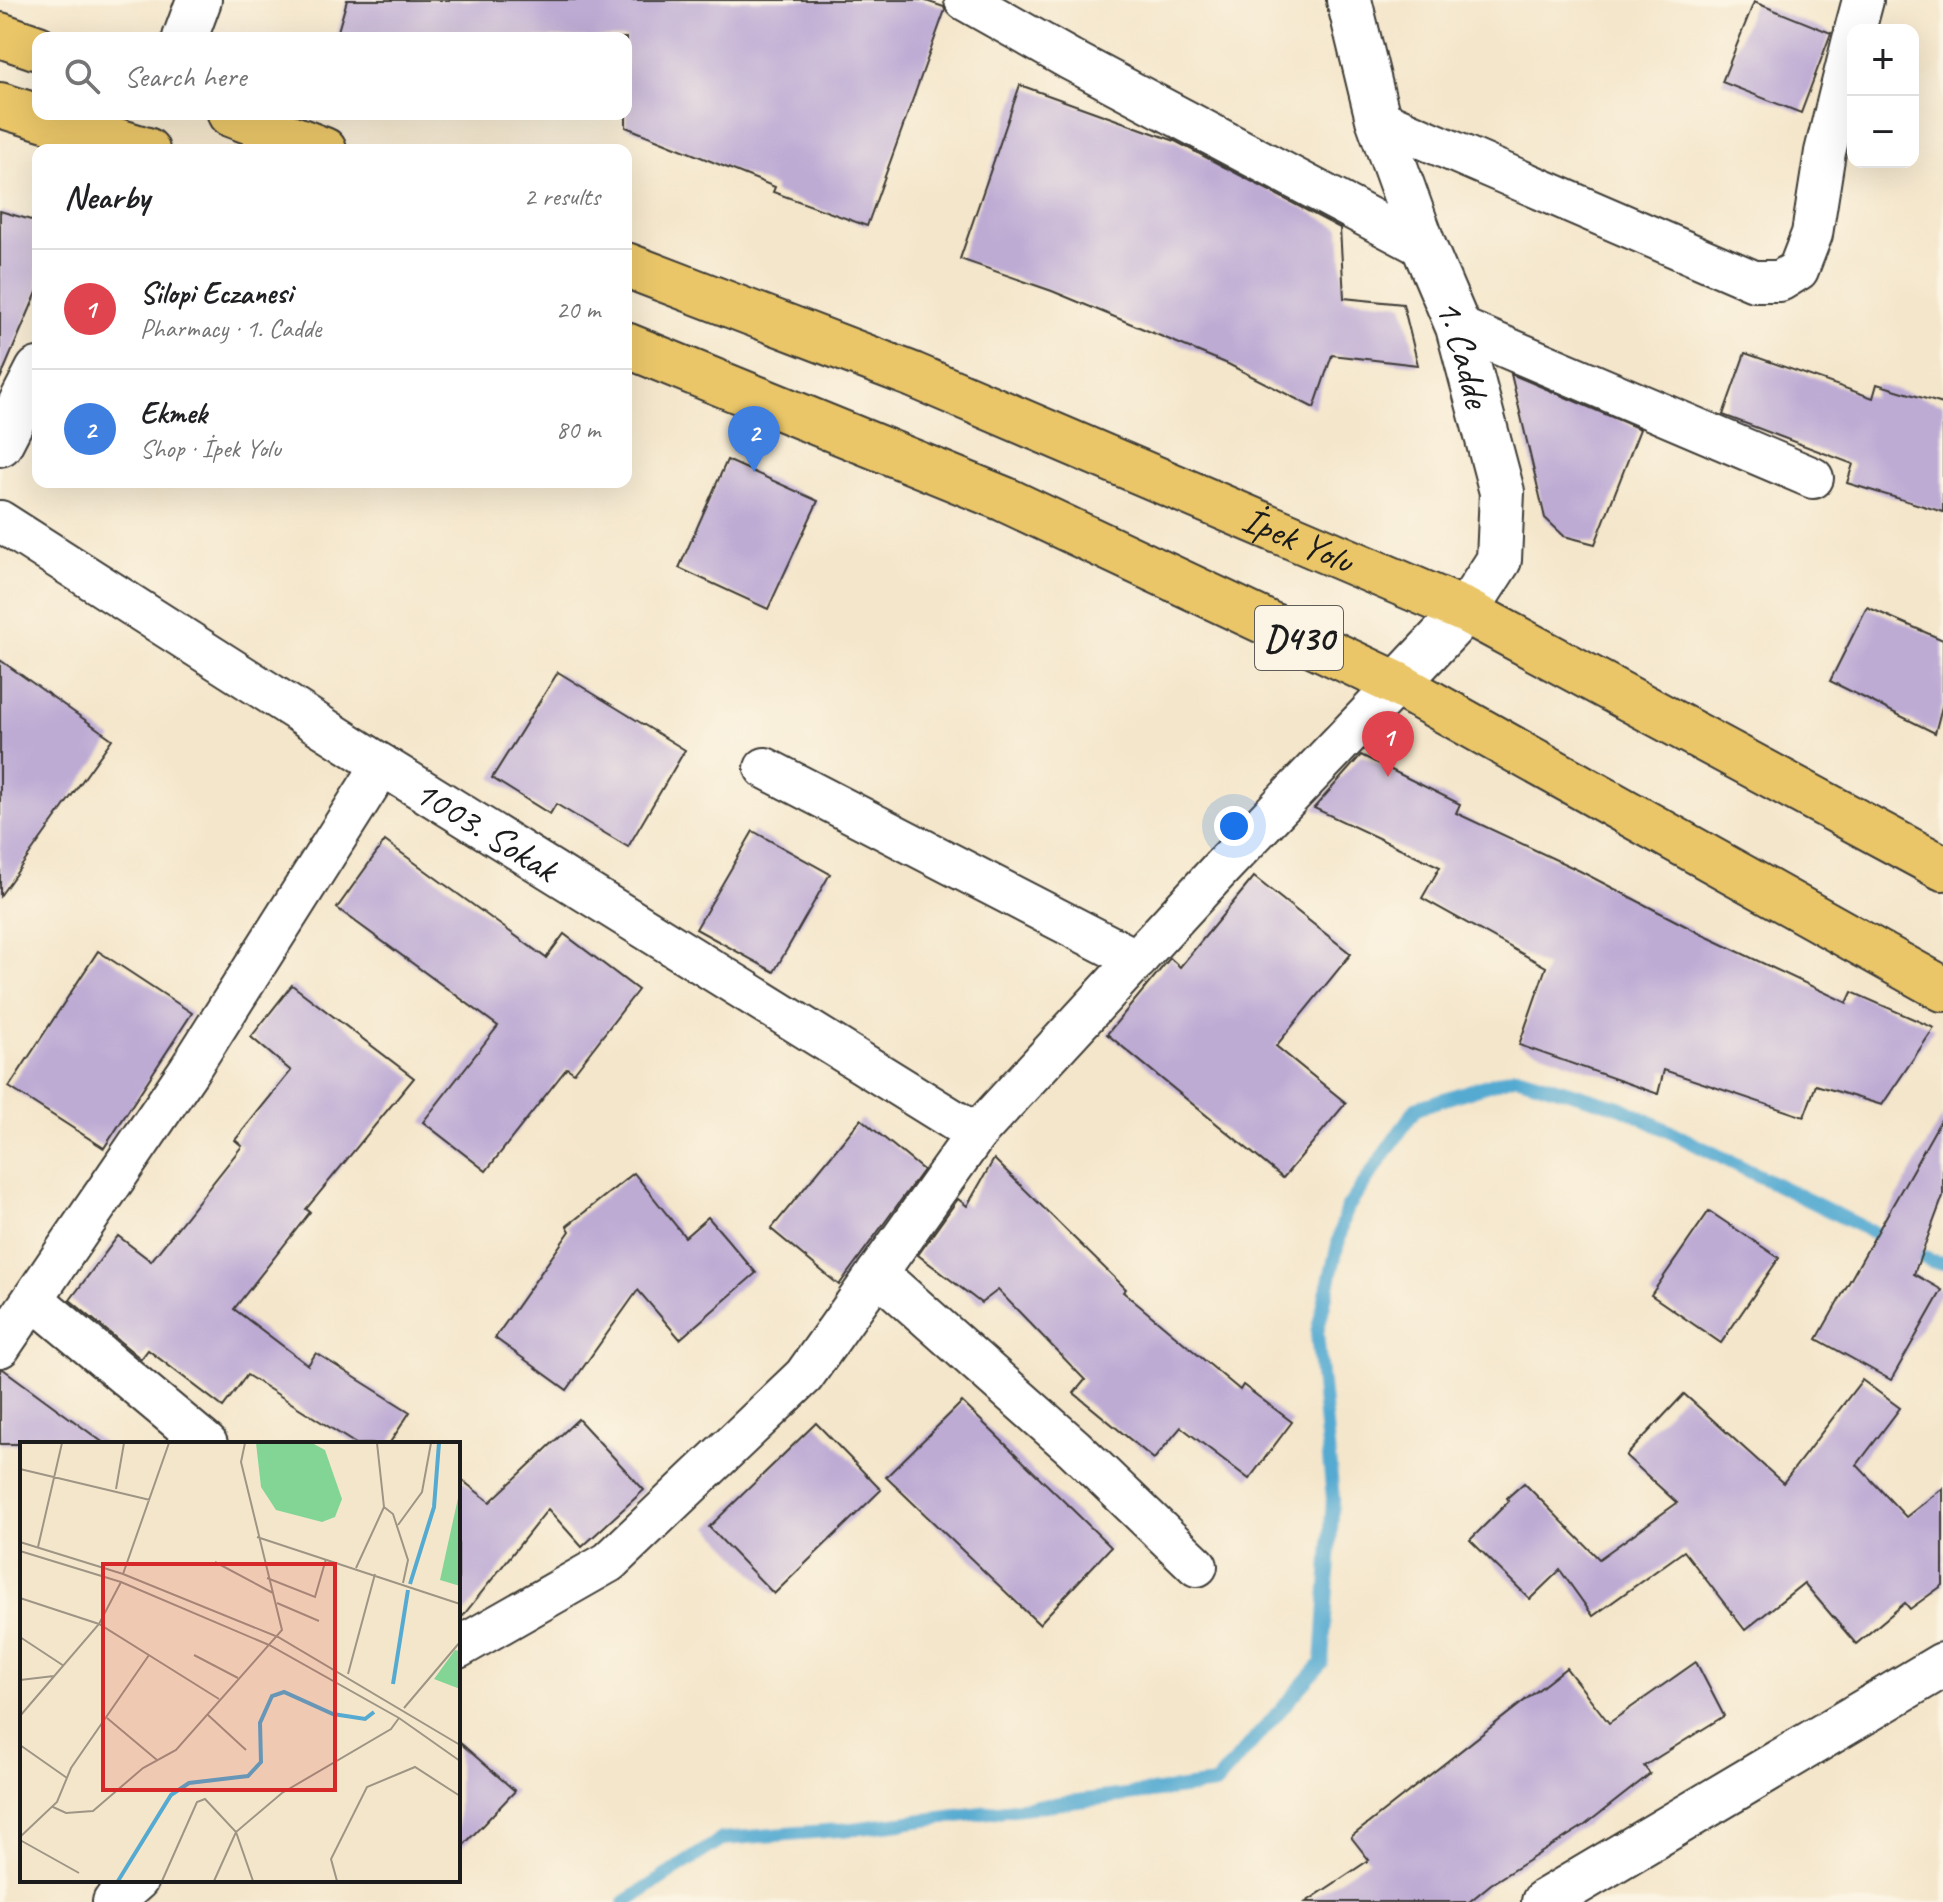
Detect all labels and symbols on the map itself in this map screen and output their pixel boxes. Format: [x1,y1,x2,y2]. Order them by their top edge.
street label: 1. Cadde [1425,291,1502,415]
pin: 2 [728,406,780,472]
street label: İpek Yolu [1236,495,1362,584]
road number: D430 [1255,606,1343,670]
pin: 1 [1362,711,1414,777]
street label: 1003. Sokak [406,768,568,893]
your location [1214,806,1254,846]
inset map [20,1442,460,1882]

